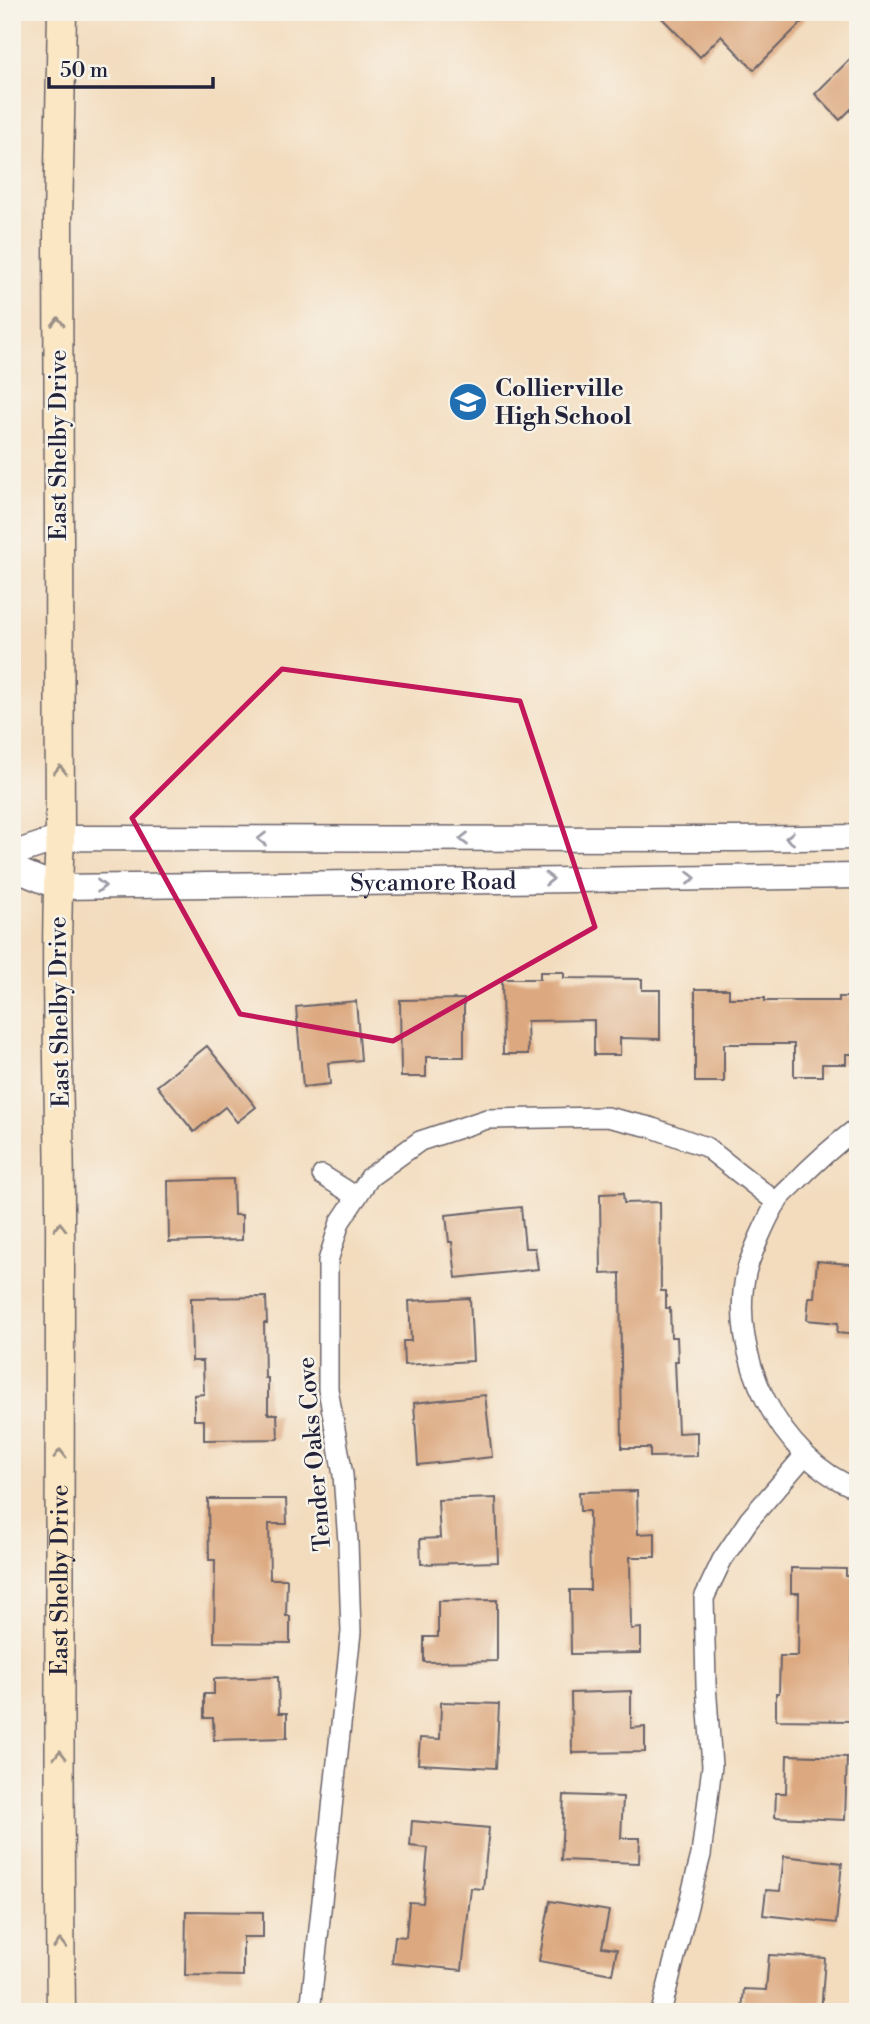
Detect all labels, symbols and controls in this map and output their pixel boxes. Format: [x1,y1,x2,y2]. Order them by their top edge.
scale bar [49,46,214,90]
text: 50 m [60,58,108,84]
one-way arrow [50,316,66,327]
street label: East Shelby Drive [44,349,74,541]
place label: Collierville High School [495,374,632,432]
school or university icon: Collierville High School [447,381,489,423]
one-way arrow [52,764,68,775]
one-way arrow [784,830,794,846]
one-way arrow [256,831,266,847]
one-way arrow [458,831,469,847]
street label: Sycamore Road [350,867,517,899]
one-way arrow [686,870,697,885]
one-way arrow [544,871,555,887]
one-way arrow [96,878,107,894]
street label: East Shelby Drive [43,916,77,1108]
one-way arrow [52,1221,68,1231]
street label: Tender Oaks Cove [292,1355,338,1552]
one-way arrow [52,1448,68,1459]
street label: East Shelby Drive [45,1484,76,1676]
one-way arrow [52,1749,68,1760]
one-way arrow [52,1938,68,1948]

